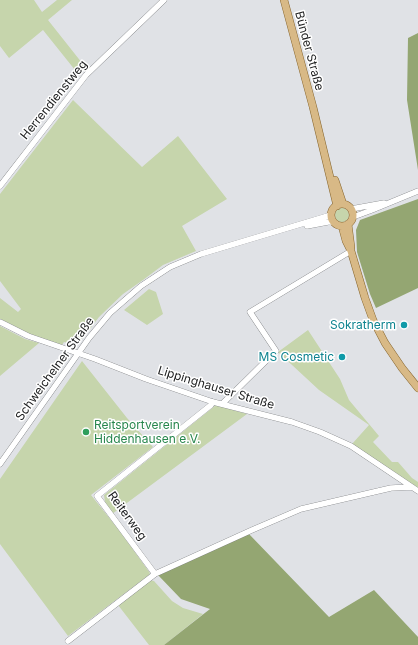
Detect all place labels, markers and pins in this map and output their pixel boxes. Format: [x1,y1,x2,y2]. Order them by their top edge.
place label: Sokratherm [330,318,396,332]
marker: Sokratherm [399,320,409,330]
place label: MS Cosmetic [259,350,334,364]
marker: MS Cosmetic [337,352,347,362]
place label: Reitsportverein Hiddenhausen e.V. [94,418,200,446]
marker: Reitsportverein Hiddenhausen e.V. [81,427,91,437]

